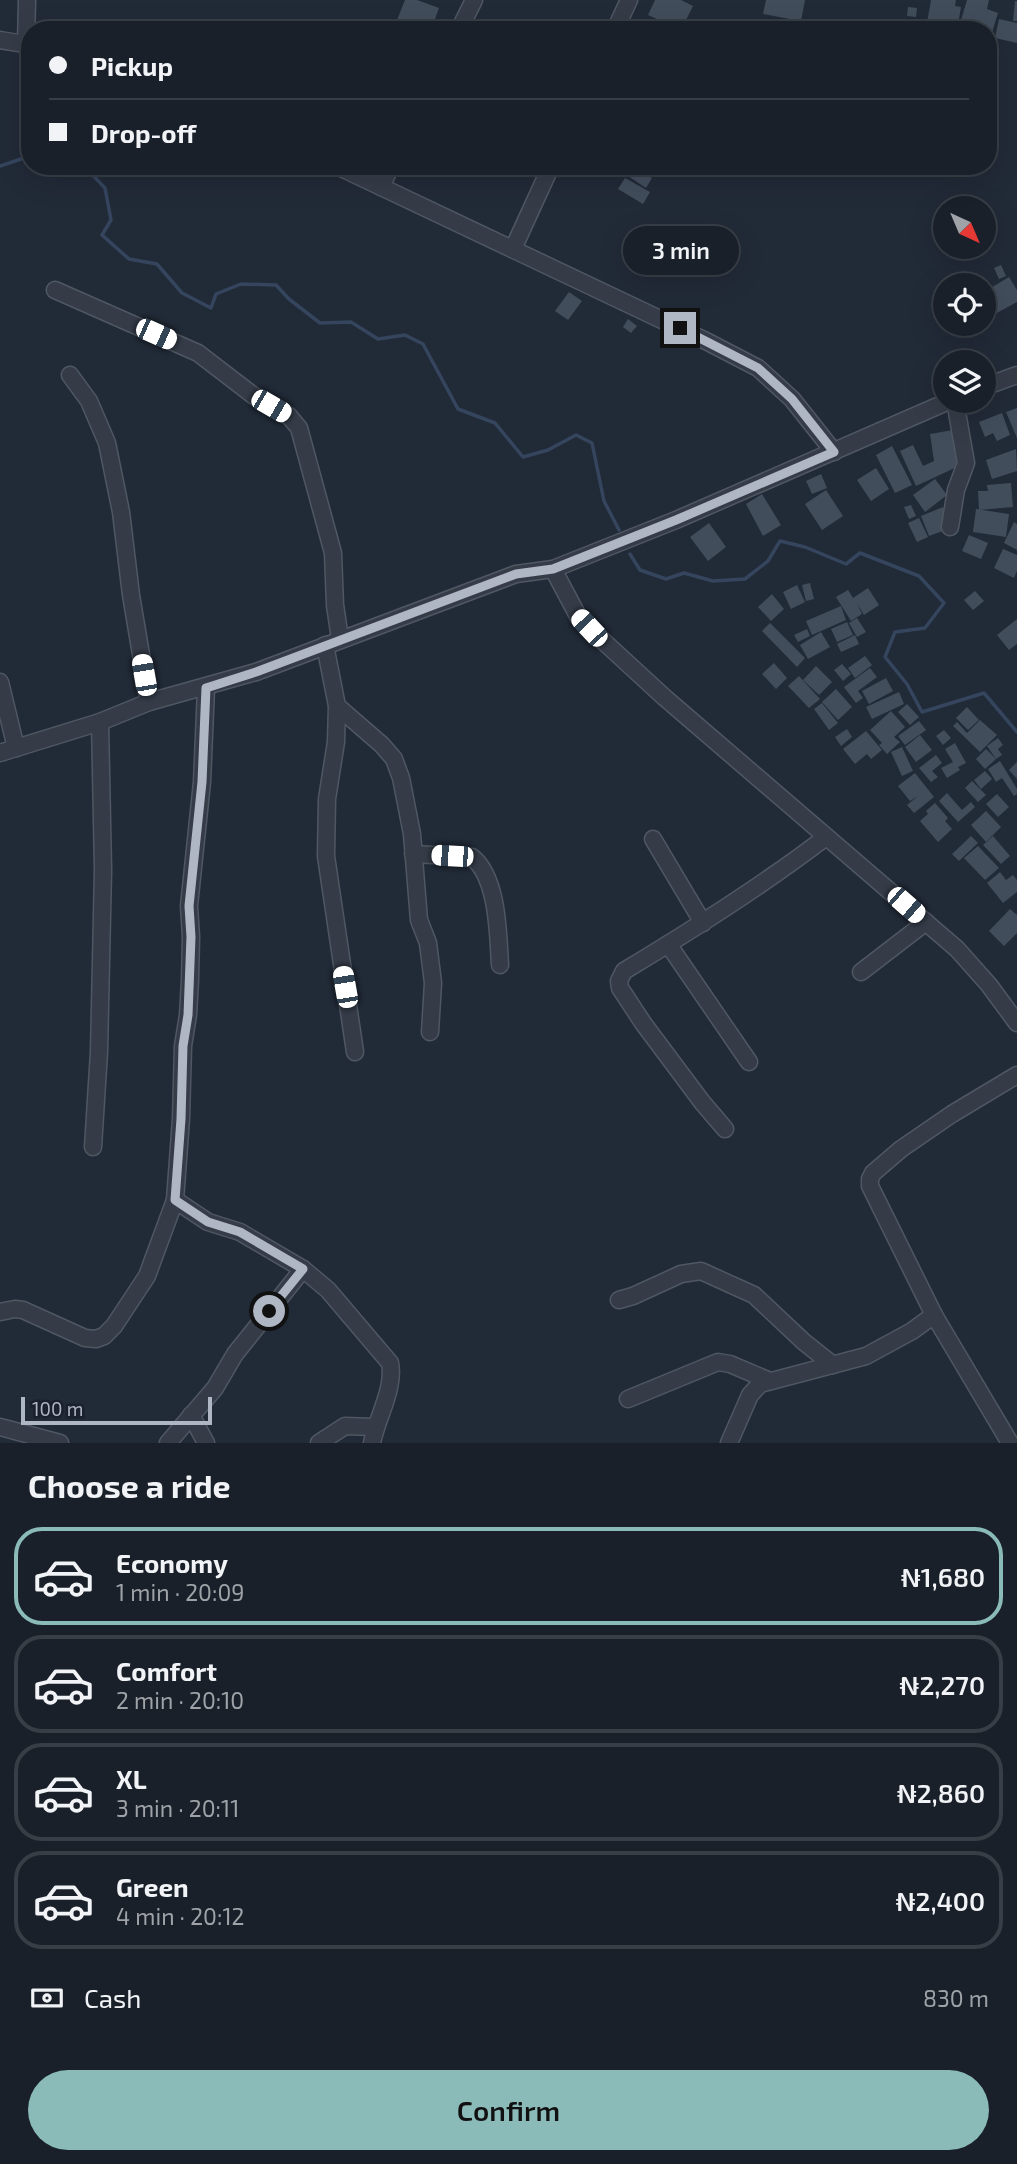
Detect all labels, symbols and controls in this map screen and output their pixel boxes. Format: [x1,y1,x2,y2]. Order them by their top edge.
text: Pickup [91,50,173,81]
text: Drop-off [91,117,196,148]
north arrow [933,196,996,259]
map controls [933,196,996,413]
callout: 3 min [622,226,738,276]
text: 3 min [652,236,710,264]
button: locate [933,273,996,336]
route end [664,312,696,344]
car [133,316,180,352]
button: layers [933,350,996,413]
car [248,386,295,426]
car [567,605,612,651]
car [131,652,158,698]
car [431,844,474,868]
car [884,883,929,927]
car [332,964,359,1010]
route start [253,1295,285,1327]
scale bar [21,1394,212,1426]
text: 100 m [32,1397,83,1420]
text: Choose a ride [28,1466,231,1504]
icon: car [32,1545,95,1608]
text: Economy [116,1547,228,1578]
text: ₦1,680 [901,1561,985,1592]
text: 1 min · 20:09 [116,1578,244,1606]
icon: car [32,1653,95,1716]
text: Comfort [116,1655,217,1686]
text: ₦2,270 [899,1669,985,1700]
text: 2 min · 20:10 [116,1686,244,1714]
icon: car [32,1761,95,1824]
text: XL [116,1763,147,1794]
text: ₦2,860 [897,1777,985,1808]
text: 3 min · 20:11 [116,1794,239,1822]
icon: car [32,1869,95,1932]
text: Green [116,1871,189,1902]
text: ₦2,400 [896,1885,985,1916]
text: 4 min · 20:12 [116,1902,244,1930]
icon: cash [28,1979,66,2017]
text: Cash [84,1982,141,2013]
text: 830 m [923,1984,989,2012]
button: Confirm [28,2070,989,2150]

